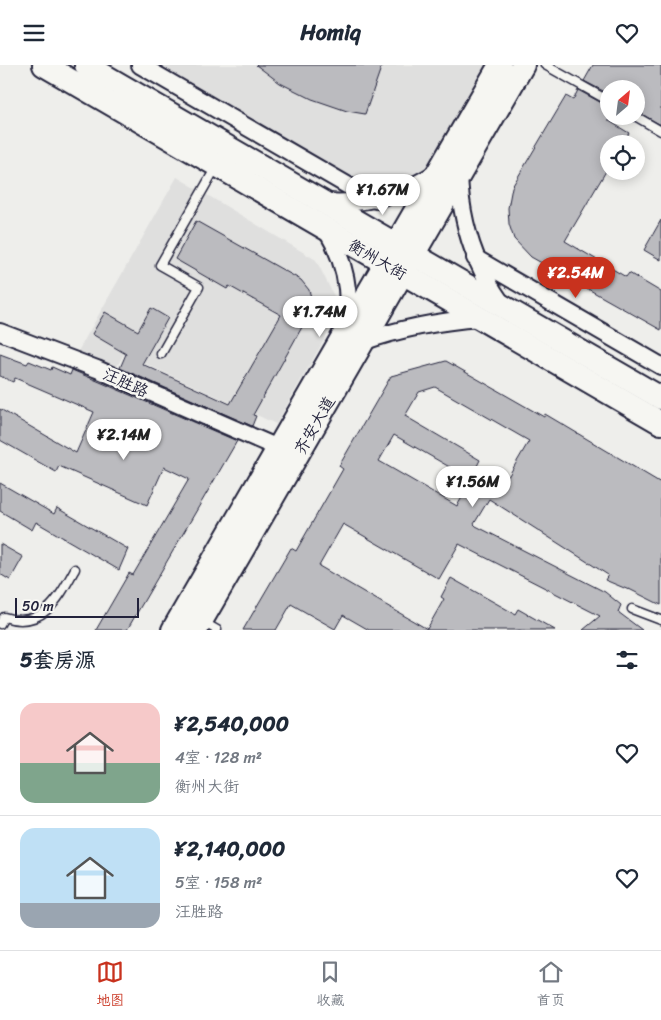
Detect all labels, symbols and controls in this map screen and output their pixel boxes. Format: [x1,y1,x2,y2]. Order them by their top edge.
text: Homiq [300,13,361,52]
icon: menu [20,19,48,47]
icon: heart [613,19,641,47]
north arrow [600,80,645,125]
map controls [600,80,645,180]
button: locate [600,135,645,180]
pin: ¥1.67M [342,173,424,216]
text: ¥1.67M [357,175,409,204]
street label: 衡州大街 [343,231,413,288]
pin: ¥2.54M [535,257,617,299]
text: ¥2.54M [548,258,604,287]
pin: ¥1.74M [279,295,361,338]
text: ¥1.74M [294,297,346,326]
street label: 汪胜路 [98,359,154,405]
street label: 齐安大道 [286,390,343,460]
pin: ¥2.14M [83,419,165,461]
text: ¥2.14M [98,420,150,449]
pin: ¥1.56M [432,465,514,508]
text: ¥1.56M [447,467,499,496]
text: 50 m [22,594,54,619]
scale bar [15,595,139,618]
text: 5套房源 [20,641,96,679]
icon: filters [613,646,641,674]
text: ¥2,540,000 [175,705,289,743]
icon: home [60,723,120,783]
icon: heart [613,739,641,767]
text: 4室 · 128 m² [175,743,262,772]
text: 衡州大街 [175,772,239,801]
text: ¥2,140,000 [175,830,285,868]
icon: home [60,848,120,908]
icon: heart [613,864,641,892]
text: 5室 · 158 m² [175,868,262,897]
text: 汪胜路 [175,897,223,926]
tab: 地图 [96,958,124,1013]
tab: 收藏 [316,958,344,1013]
tab: 首页 [537,958,565,1013]

